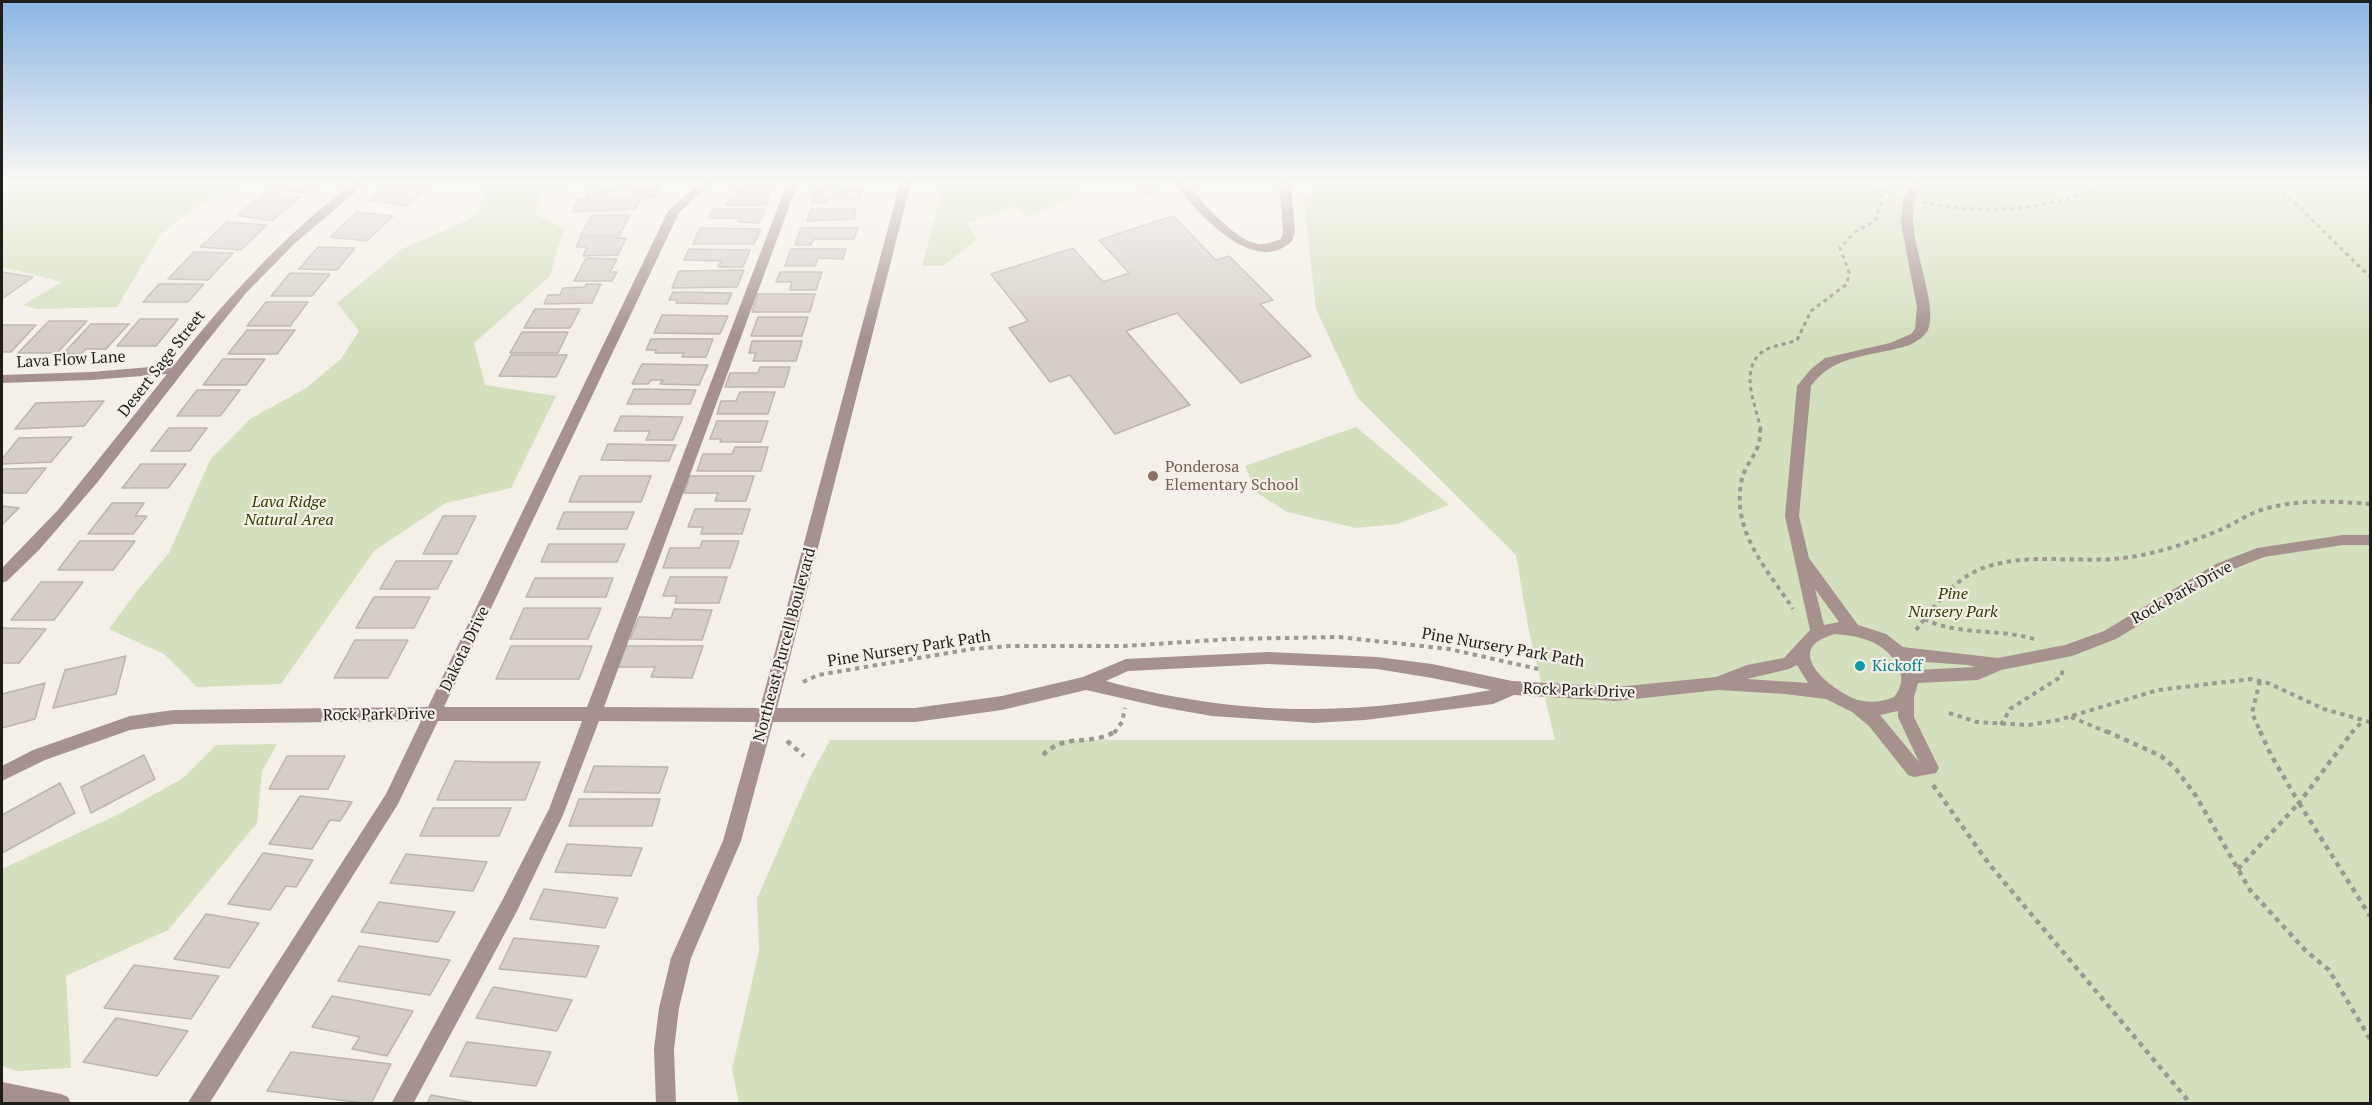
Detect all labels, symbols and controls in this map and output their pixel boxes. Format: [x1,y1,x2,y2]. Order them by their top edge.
street label: Desert Sage Street [114,307,210,421]
street label: Lava Flow Lane [16,348,126,372]
place label: Ponderosa Elementary School [1165,457,1299,495]
marker: Ponderosa Elementary School [1146,469,1160,483]
park label: Lava Ridge Natural Area [244,492,334,530]
street label: Northeast Purcell Boulevard [750,546,820,744]
street label: Rock Park Drive [2128,557,2236,629]
park label: Pine Nursery Park [1908,584,1998,622]
street label: Dakota Drive [436,603,494,695]
street label: Pine Nursery Park Path [1420,624,1586,672]
street label: Pine Nursery Park Path [826,627,992,671]
place label: Kickoff [1872,656,1922,676]
marker: Kickoff [1853,659,1867,673]
street label: Rock Park Drive [1523,679,1635,703]
street label: Rock Park Drive [323,704,435,726]

